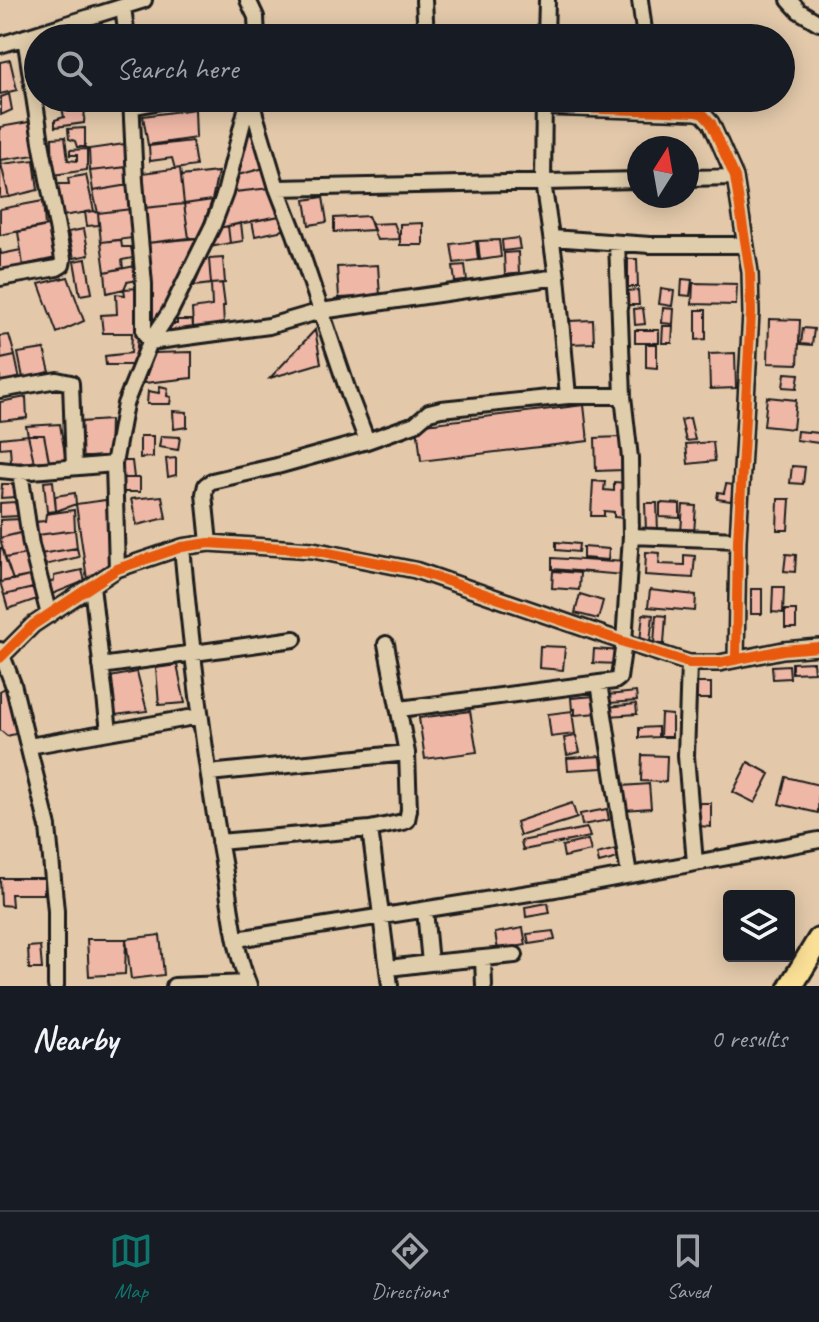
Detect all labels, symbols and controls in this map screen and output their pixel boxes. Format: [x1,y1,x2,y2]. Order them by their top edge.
search box [24,24,795,112]
icon: search [52,46,96,90]
text: Search here [116,49,238,87]
north arrow [627,136,699,208]
map controls [723,890,795,962]
button: layers [723,890,795,962]
text: Nearby [32,1017,118,1060]
text: 0 results [711,1022,787,1055]
tab: Map [109,1229,153,1305]
tab: Directions [371,1229,448,1305]
tab: Saved [666,1229,710,1305]

